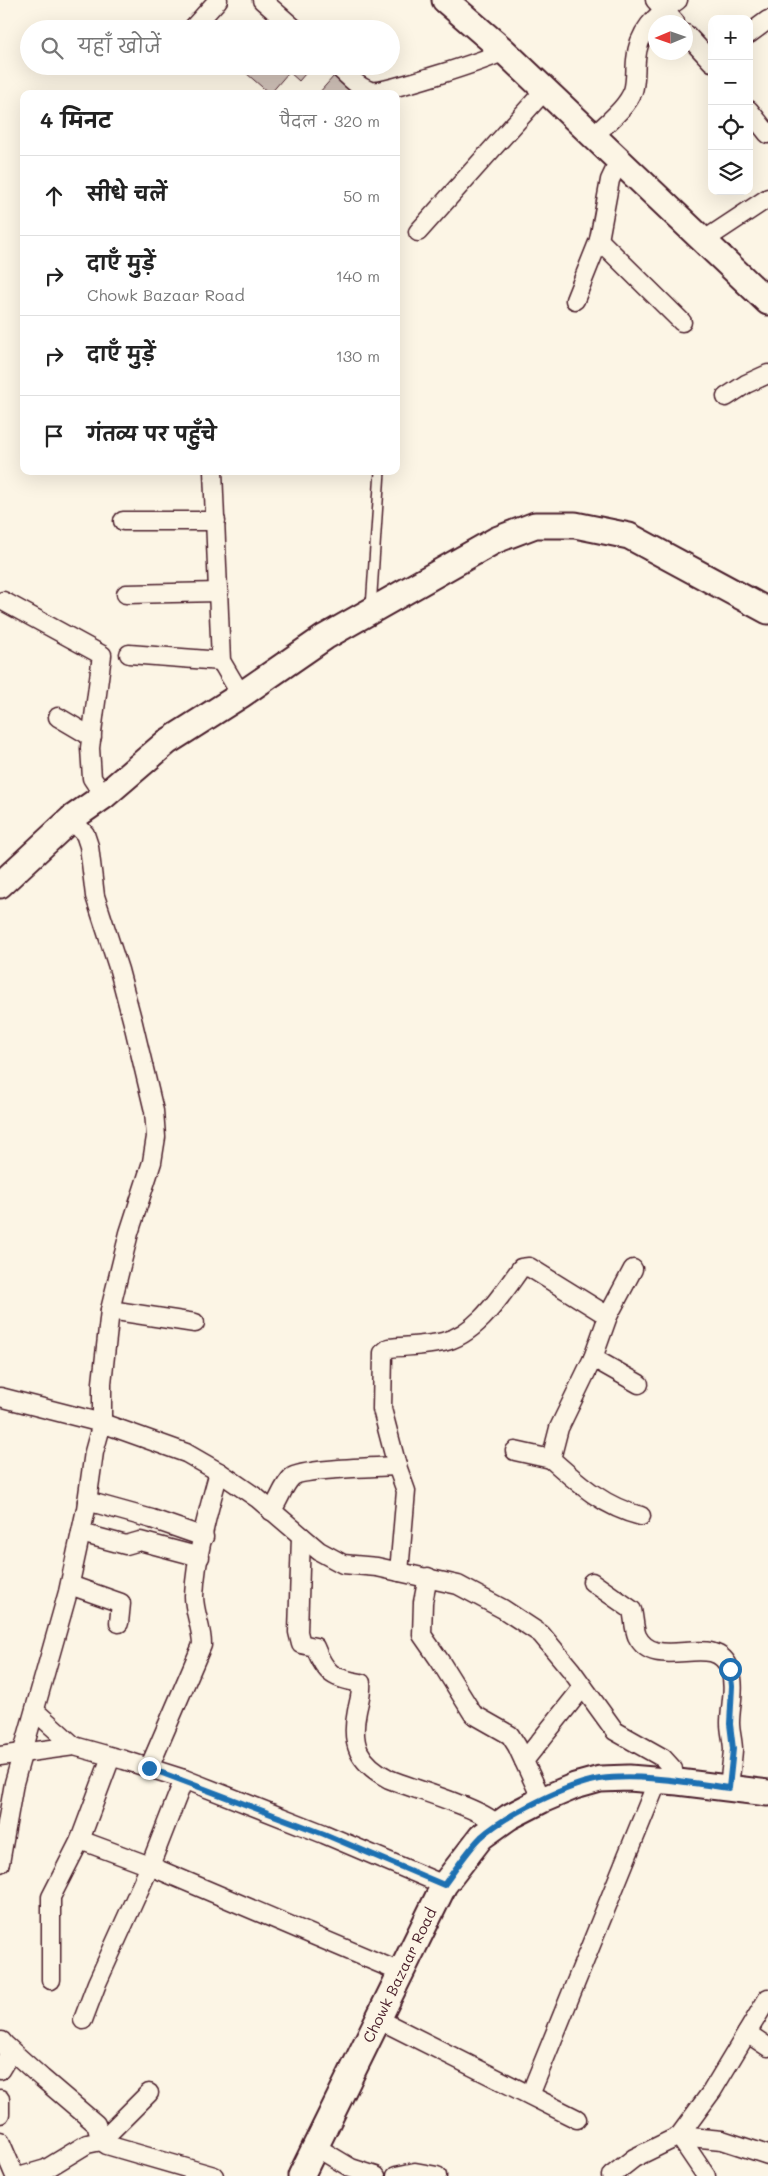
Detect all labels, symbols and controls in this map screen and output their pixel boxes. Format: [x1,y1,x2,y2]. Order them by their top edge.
north arrow [648,15,693,60]
map controls [708,15,753,195]
button: + [708,15,753,60]
search box [20,20,400,75]
text: यहाँ खोजें [78,33,161,58]
icon: search [38,34,66,62]
button: − [708,60,753,105]
button: locate [708,105,753,150]
text: 4 मिनट [40,106,112,133]
text: पैदल · 320 m [280,110,380,131]
button: layers [708,150,753,195]
text: सीधे चलें [87,181,167,206]
icon: ahead [40,182,68,210]
text: 50 m [343,185,380,206]
text: दाएँ मुड़ें [87,250,155,275]
icon: right [40,262,68,290]
text: 140 m [336,265,380,286]
text: Chowk Bazaar Road [87,284,245,305]
text: दाएँ मुड़ें [87,341,155,366]
icon: right [40,342,68,370]
text: 130 m [336,345,380,366]
text: गंतव्य पर पहुँचे [87,421,216,446]
icon: arrive [40,422,68,450]
route start [719,1658,742,1681]
route end [138,1757,161,1780]
street label: Chowk Bazaar Road [358,1904,440,2046]

